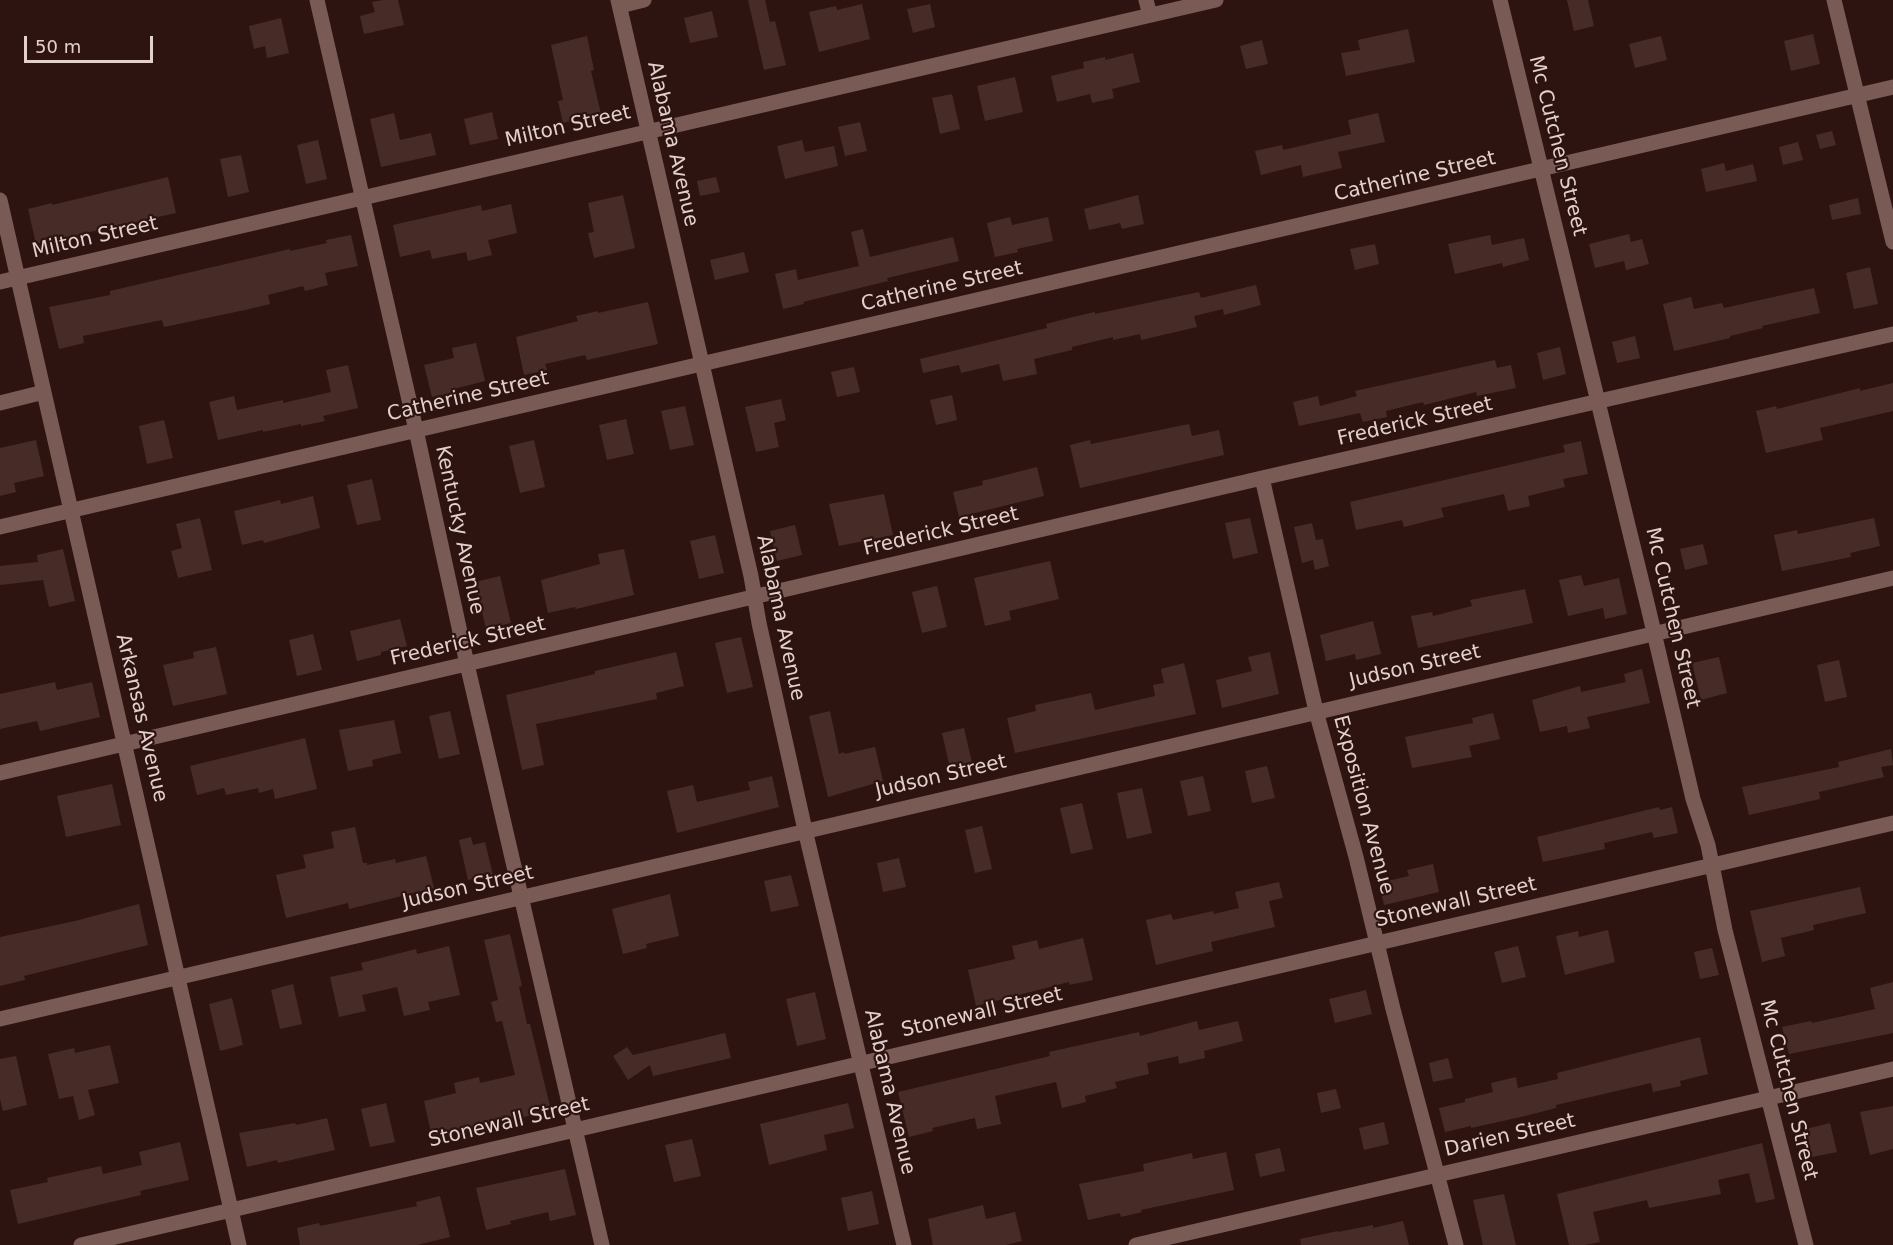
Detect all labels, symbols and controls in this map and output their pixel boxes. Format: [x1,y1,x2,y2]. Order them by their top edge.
scale bar [27,24,156,62]
text: 50 m [35,36,81,57]
street label: Mc Cutchen Street [1523,53,1591,239]
street label: Alabama Avenue [641,59,703,229]
street label: Milton Street [503,101,633,153]
street label: Catherine Street [1332,147,1498,207]
street label: Milton Street [30,212,160,264]
street label: Catherine Street [859,257,1025,317]
street label: Catherine Street [385,367,551,427]
street label: Frederick Street [1335,392,1495,452]
street label: Kentucky Avenue [429,443,489,617]
street label: Frederick Street [861,502,1021,562]
street label: Mc Cutchen Street [1640,525,1704,711]
street label: Alabama Avenue [751,533,809,703]
street label: Frederick Street [388,612,548,672]
street label: Arkansas Avenue [110,632,172,804]
street label: Judson Street [1347,640,1483,694]
street label: Exposition Avenue [1328,713,1398,897]
street label: Judson Street [873,750,1009,804]
street label: Judson Street [400,861,536,915]
street label: Stonewall Street [1373,873,1539,933]
street label: Stonewall Street [899,983,1065,1043]
street label: Mc Cutchen Street [1754,997,1822,1183]
street label: Alabama Avenue [858,1007,920,1177]
street label: Stonewall Street [426,1093,592,1153]
street label: Darien Street [1442,1109,1578,1163]

